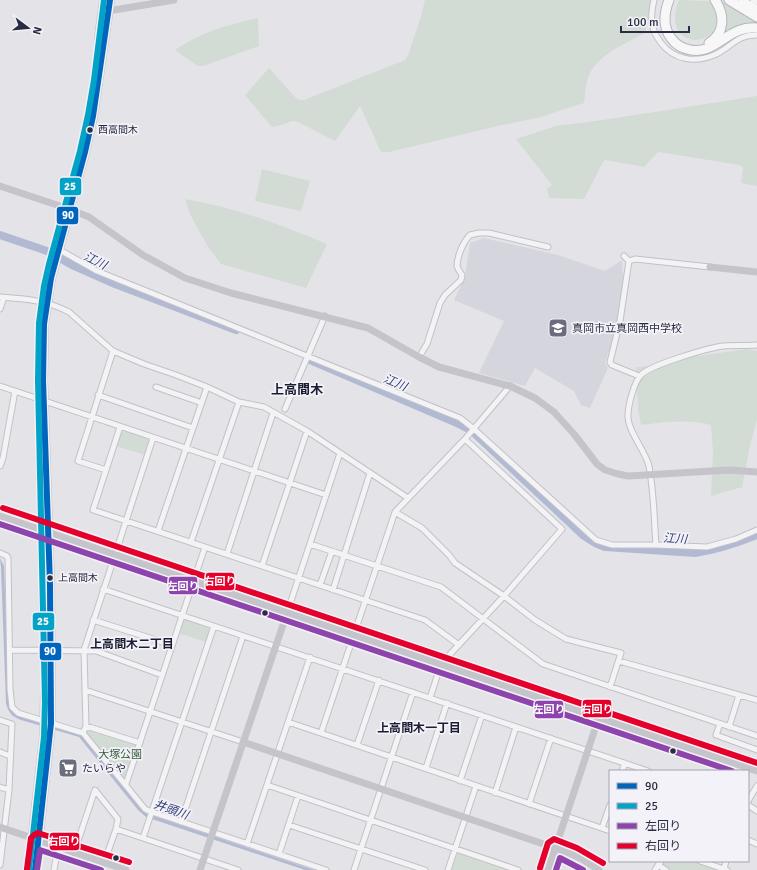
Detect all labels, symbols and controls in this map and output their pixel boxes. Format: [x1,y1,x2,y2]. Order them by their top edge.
north arrow [8,8,48,48]
scale bar [621,8,689,34]
text: 100 m [627,15,659,30]
text: N [30,25,44,36]
place label: 西高間木 [98,124,138,136]
marker: 西高間木 [85,125,95,135]
line badge: 25 [59,177,82,196]
text: 25 [64,180,76,193]
line badge: 90 [56,206,79,225]
text: 90 [62,209,74,222]
water label: 江川 [81,249,111,274]
school or university icon: 真岡市立真岡西中学校 [547,317,569,339]
place label: 真岡市立真岡西中学校 [572,322,682,335]
water label: 江川 [381,371,411,395]
district label: 上高間木 [271,382,324,398]
water label: 江川 [662,531,689,547]
place label: 上高間木 [58,572,98,584]
line badge: 右回り [205,572,235,591]
marker: 上高間木 [45,573,55,583]
text: 右回り [204,575,237,588]
line badge: 左回り [168,576,198,595]
text: 左回り [167,580,200,593]
unlabelled marker [260,608,270,618]
line badge: 25 [32,612,55,631]
text: 25 [37,615,49,628]
district label: 上高間木二丁目 [90,637,174,652]
line badge: 90 [39,642,62,661]
text: 90 [44,645,56,658]
line badge: 右回り [582,699,612,718]
line badge: 左回り [534,700,564,719]
text: 左回り [533,703,566,716]
text: 右回り [581,703,614,716]
district label: 上高間木一丁目 [377,721,461,736]
unlabelled marker [668,746,678,756]
park label: 大塚公園 [98,748,142,761]
supermarket icon: たいらや [57,757,79,779]
place label: たいらや [82,762,126,775]
legend [609,770,749,862]
text: 90 [645,779,658,794]
water label: 井頭川 [152,797,192,824]
text: 25 [645,799,658,814]
text: 左回り [645,819,681,834]
line badge: 右回り [49,832,80,851]
text: 右回り [48,835,81,848]
text: 右回り [645,839,681,854]
unlabelled marker [111,853,121,863]

